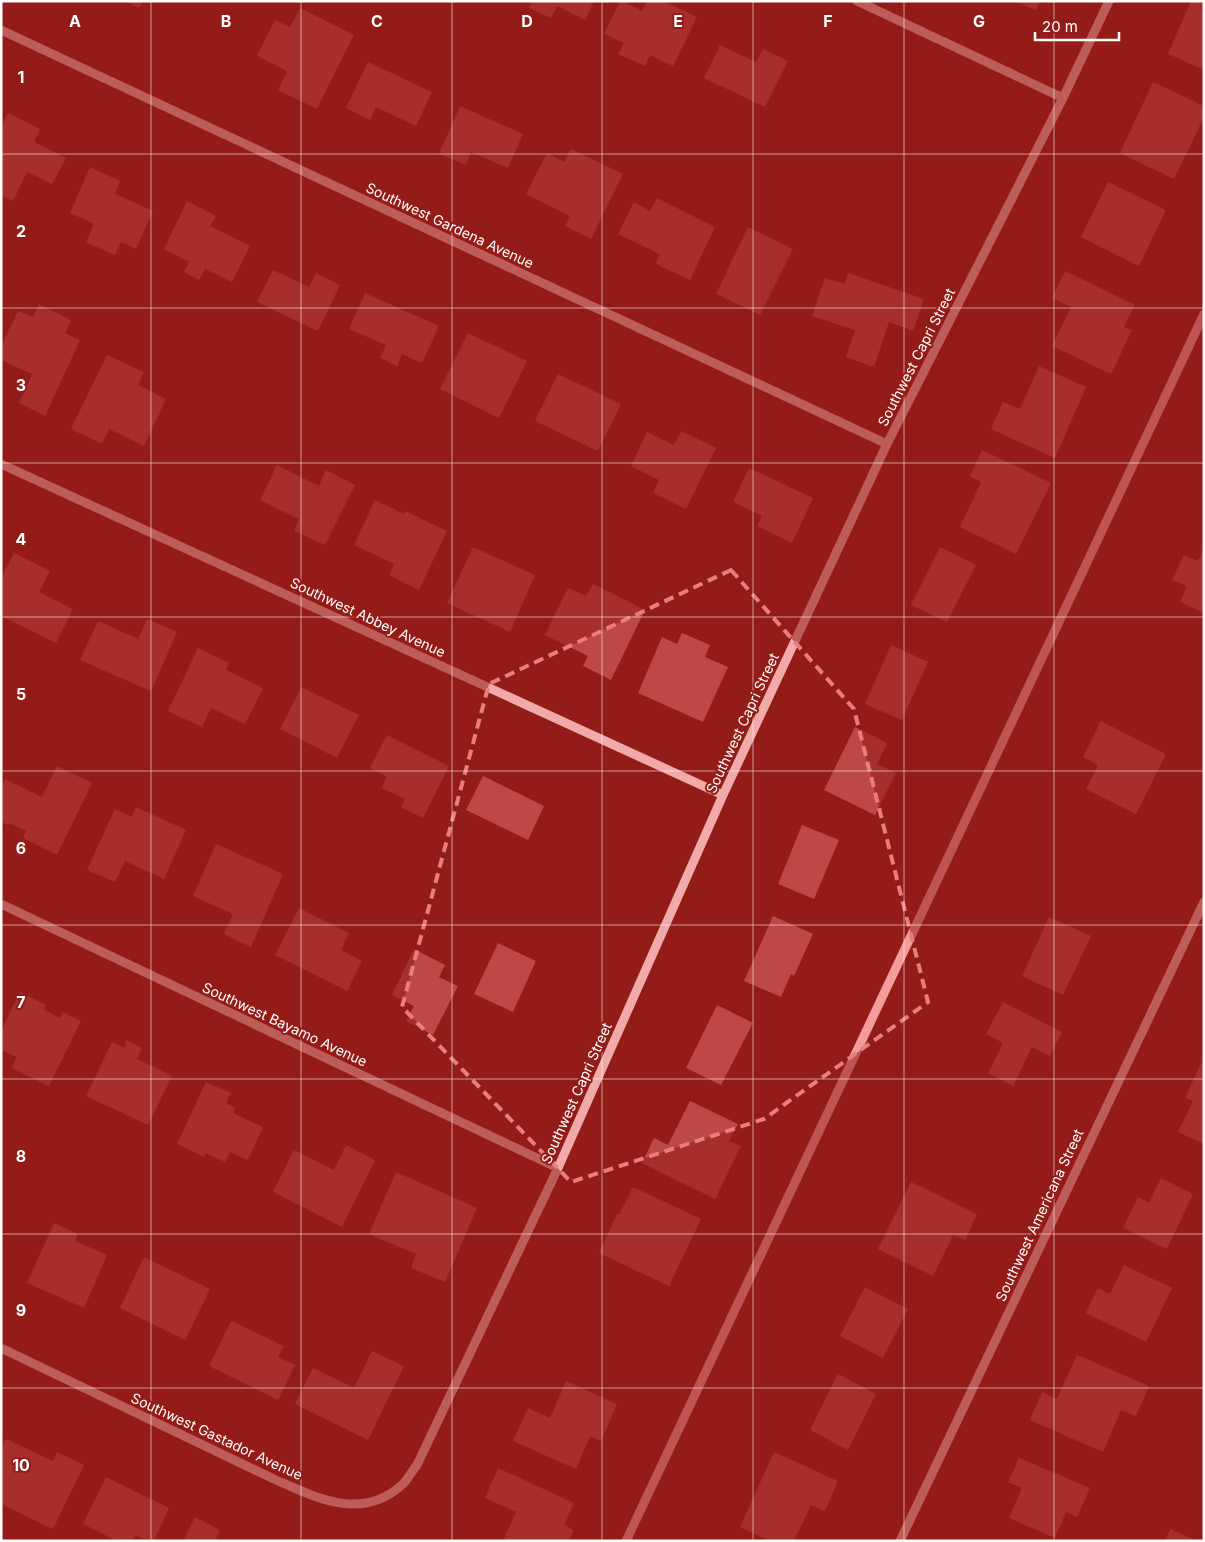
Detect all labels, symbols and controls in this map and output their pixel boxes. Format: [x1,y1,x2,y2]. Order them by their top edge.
scale bar [1035,10,1119,42]
text: A [69,11,81,31]
text: B [221,11,231,31]
text: C [371,11,383,31]
text: D [521,11,533,31]
text: E [673,11,683,31]
text: F [823,11,833,31]
text: G [973,11,985,31]
text: 20 m [1042,17,1078,36]
text: 1 [18,67,24,87]
street label: Southwest Gardena Avenue [363,179,537,271]
text: 2 [16,221,26,241]
street label: Southwest Capri Street [874,285,958,429]
text: 3 [16,375,26,395]
text: 4 [16,529,27,549]
street label: Southwest Abbey Avenue [288,573,448,661]
street label: Southwest Capri Street [702,650,782,796]
text: 5 [16,684,26,704]
text: 6 [16,838,26,858]
street label: Southwest Bayamo Avenue [200,978,370,1070]
text: 7 [16,992,26,1012]
street label: Southwest Capri Street [537,1019,615,1166]
street label: Southwest Americana Street [992,1126,1087,1304]
text: 8 [16,1146,26,1166]
text: 9 [16,1300,26,1320]
street label: Southwest Gastador Avenue [129,1389,305,1483]
text: 10 [12,1455,30,1475]

